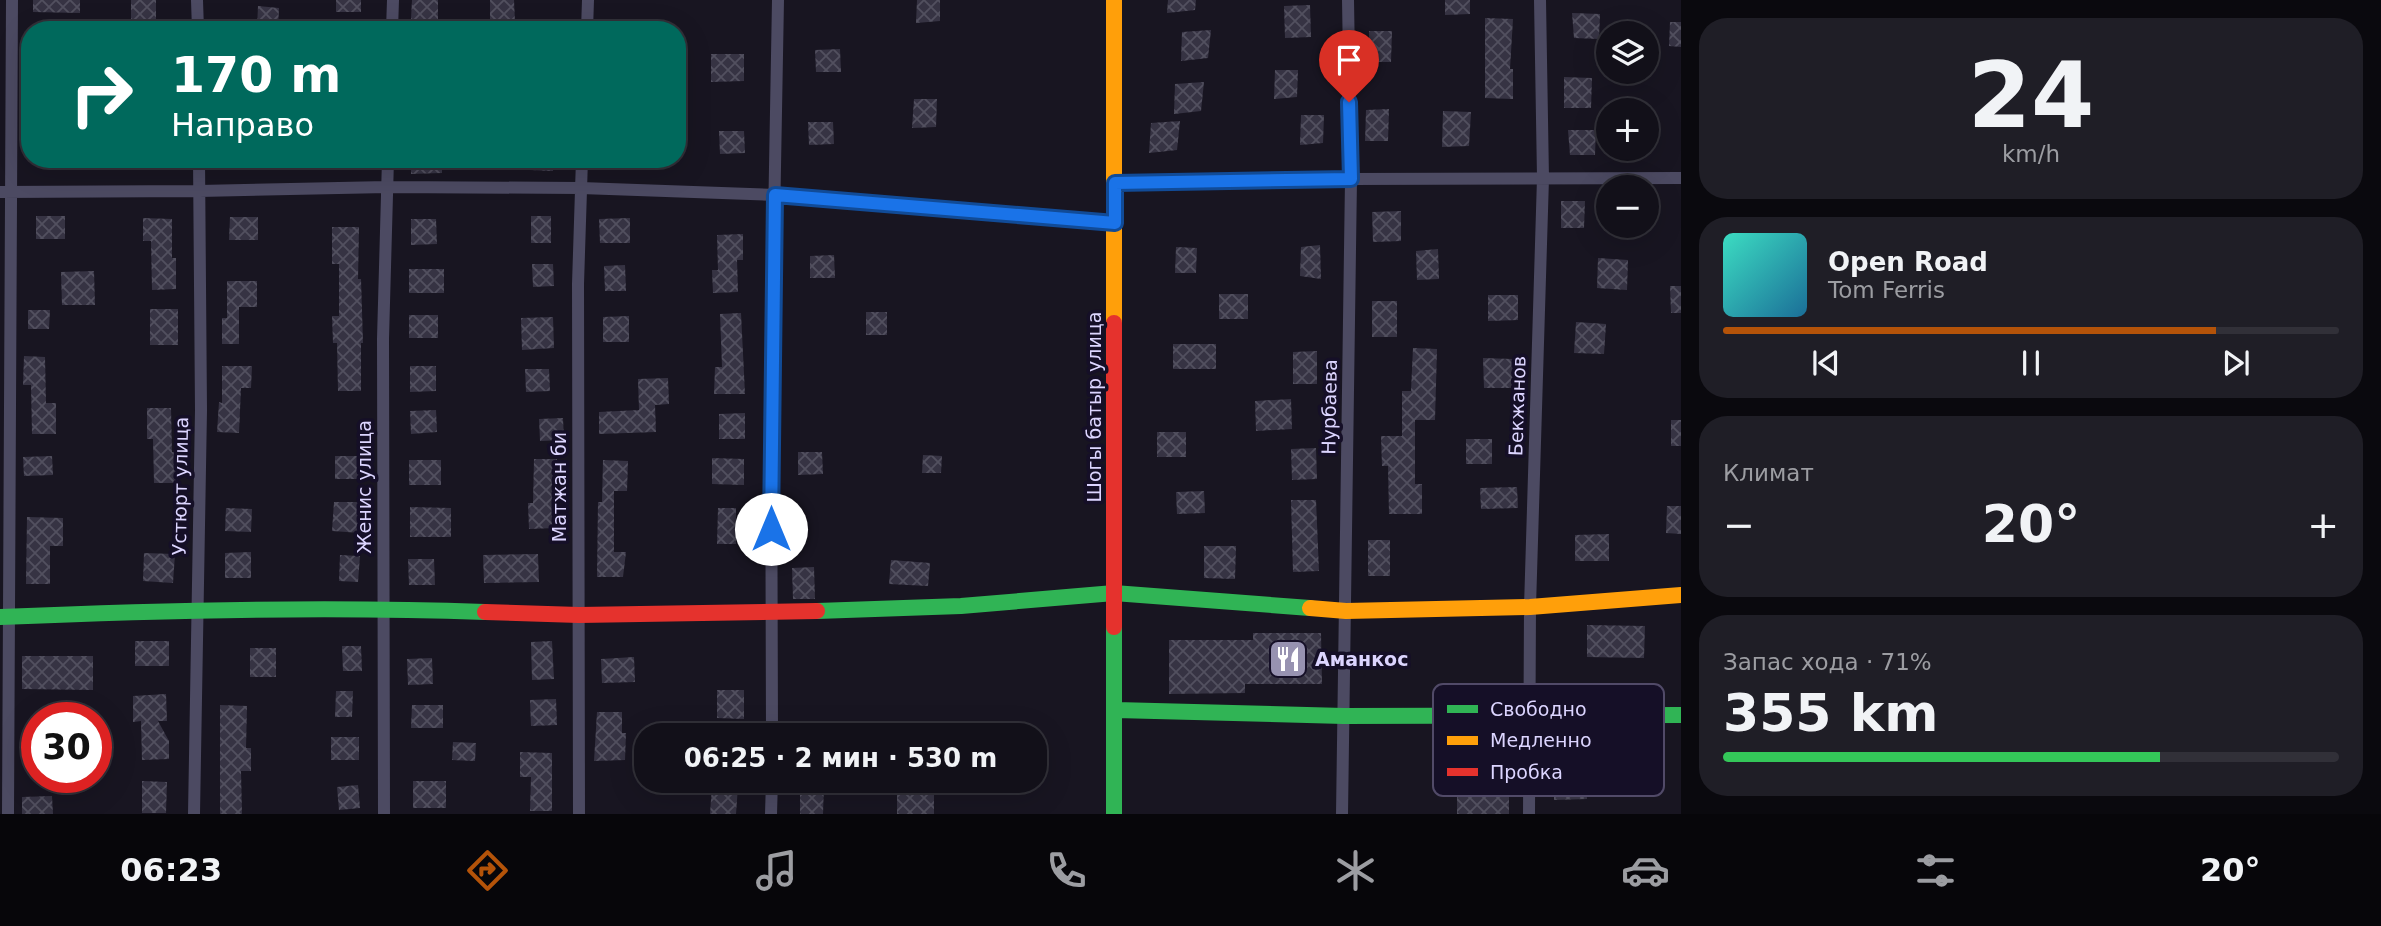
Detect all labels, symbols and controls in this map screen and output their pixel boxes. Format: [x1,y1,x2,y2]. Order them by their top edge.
map controls [1596,21,1659,238]
button: layers [1596,21,1659,84]
pin [1319,30,1379,102]
icon: arrive [1330,41,1368,79]
text: 24 [1968,43,2094,148]
text: 170 m [171,47,341,104]
icon: right [56,49,147,140]
button: + [1596,98,1659,161]
text: Направо [171,106,314,144]
text: km/h [2002,141,2060,167]
button: − [1596,175,1659,238]
text: Open Road [1828,247,1988,277]
text: Tom Ferris [1828,277,1945,303]
street label: Шогы батыр улица [1083,312,1105,502]
icon: previous [1807,344,1845,382]
icon: pause [2012,344,2050,382]
icon: next [2217,344,2255,382]
street label: Бекжанов [1504,356,1530,456]
street label: Нурбаева [1317,359,1341,455]
street label: Устюрт улица [168,417,192,555]
street label: Женис улица [353,420,375,554]
street label: Матжан би [548,432,570,542]
text: Климат [1723,460,1814,486]
position arrow [734,492,808,566]
text: 20° [1982,494,2080,554]
text: − [1723,503,1755,547]
text: + [2307,503,2339,547]
restaurant icon: Аманкос [1267,638,1309,680]
place label: Аманкос [1315,648,1408,670]
text: Запас хода · 71% [1723,649,1932,675]
text: 355 km [1723,683,1938,743]
legend [1433,684,1664,796]
text: Свободно [1490,698,1587,720]
speed limit sign: 30 [21,702,112,793]
text: Медленно [1490,729,1592,751]
text: 06:25 · 2 мин · 530 m [684,743,997,773]
text: Пробка [1490,761,1563,783]
icon: directions [463,846,512,895]
icon: music [752,846,801,895]
icon: phone [1042,846,1091,895]
icon: climate [1331,846,1380,895]
icon: car [1621,846,1670,895]
icon: filters [1911,846,1960,895]
text: 06:23 [120,851,222,889]
text: 20° [2200,851,2261,889]

